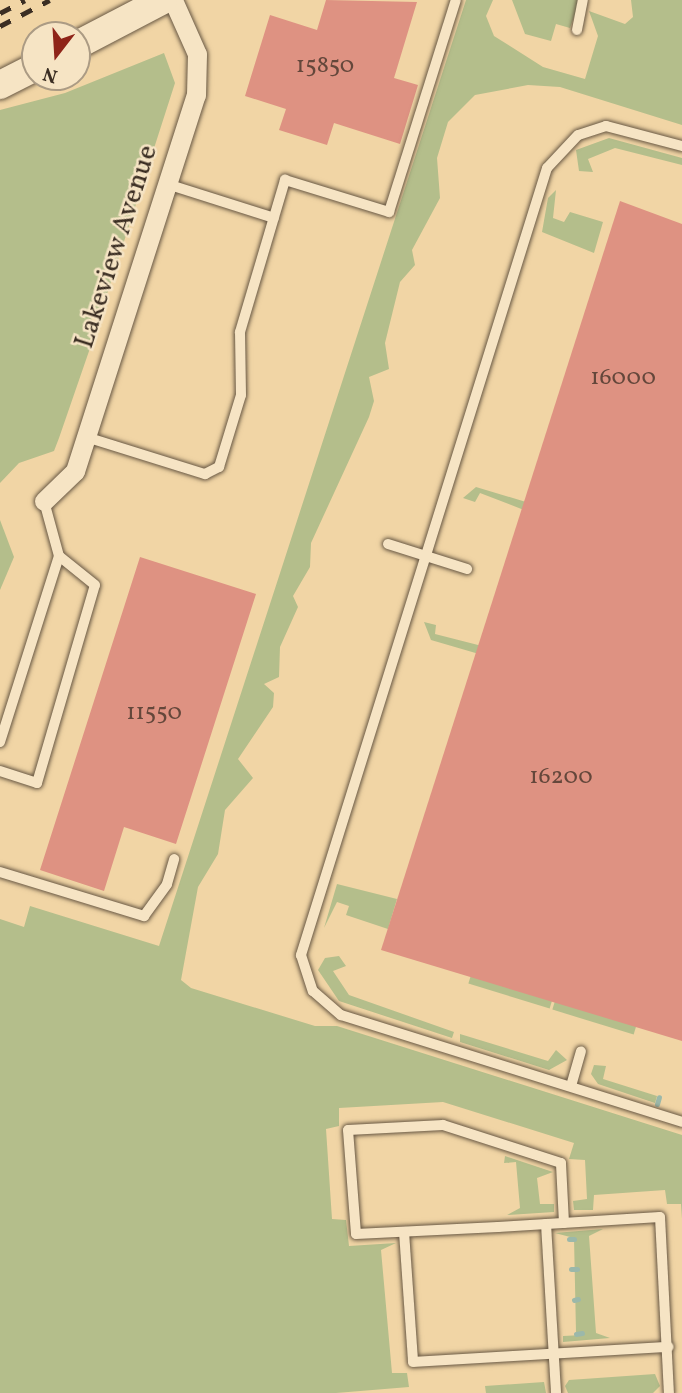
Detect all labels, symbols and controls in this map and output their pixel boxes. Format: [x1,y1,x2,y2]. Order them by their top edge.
north arrow [21,21,91,91]
house number: 15850 [296,53,354,81]
text: N [40,60,61,89]
street label: Lakeview Avenue [68,141,166,353]
house number: 16000 [590,365,656,393]
house number: 11550 [126,700,182,728]
house number: 16200 [529,764,593,792]

